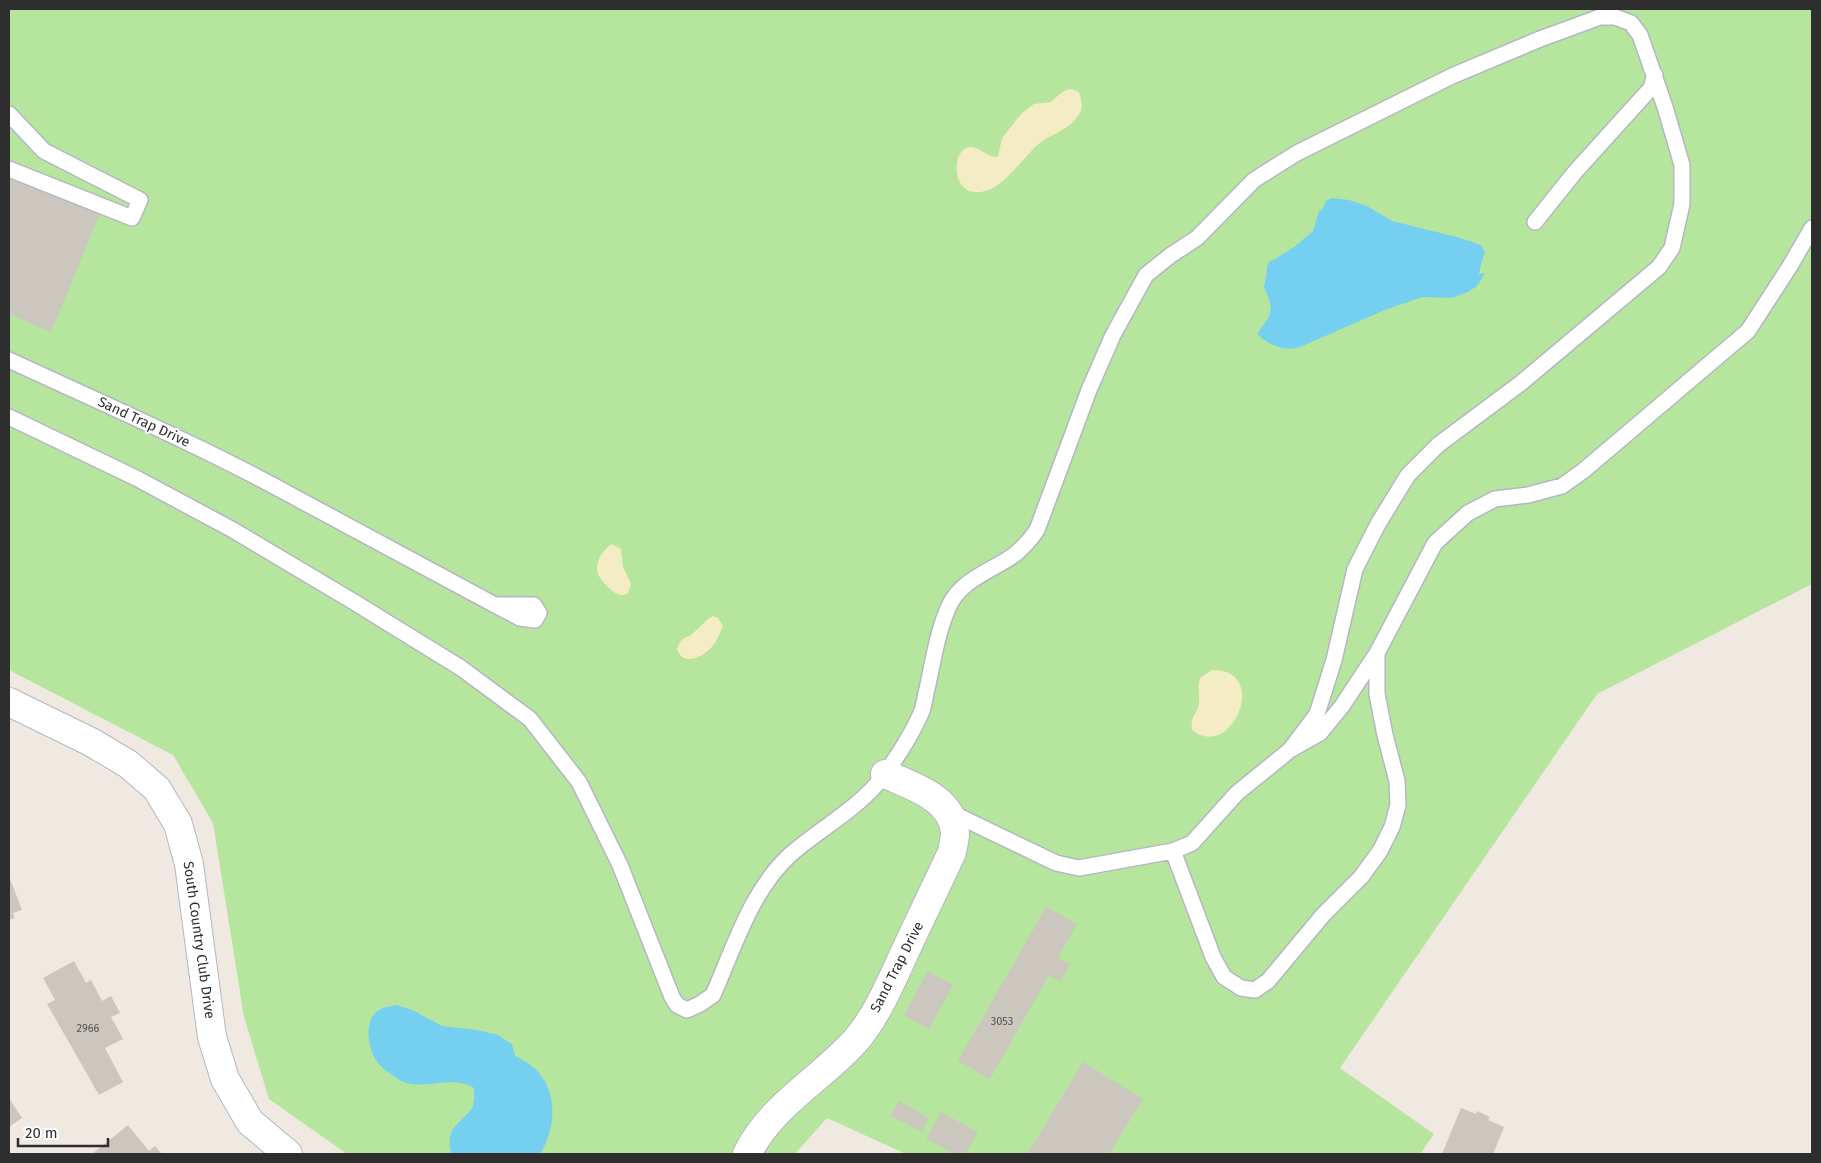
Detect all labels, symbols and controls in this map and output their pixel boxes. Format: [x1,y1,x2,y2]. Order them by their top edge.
street label: Sand Trap Drive [95,393,193,451]
street label: South Country Club Drive [180,860,218,1020]
street label: Sand Trap Drive [867,919,927,1015]
house number: 3053 [991,1015,1013,1028]
house number: 2966 [77,1022,100,1035]
scale bar [18,1116,108,1148]
text: 20 m [25,1124,58,1142]

